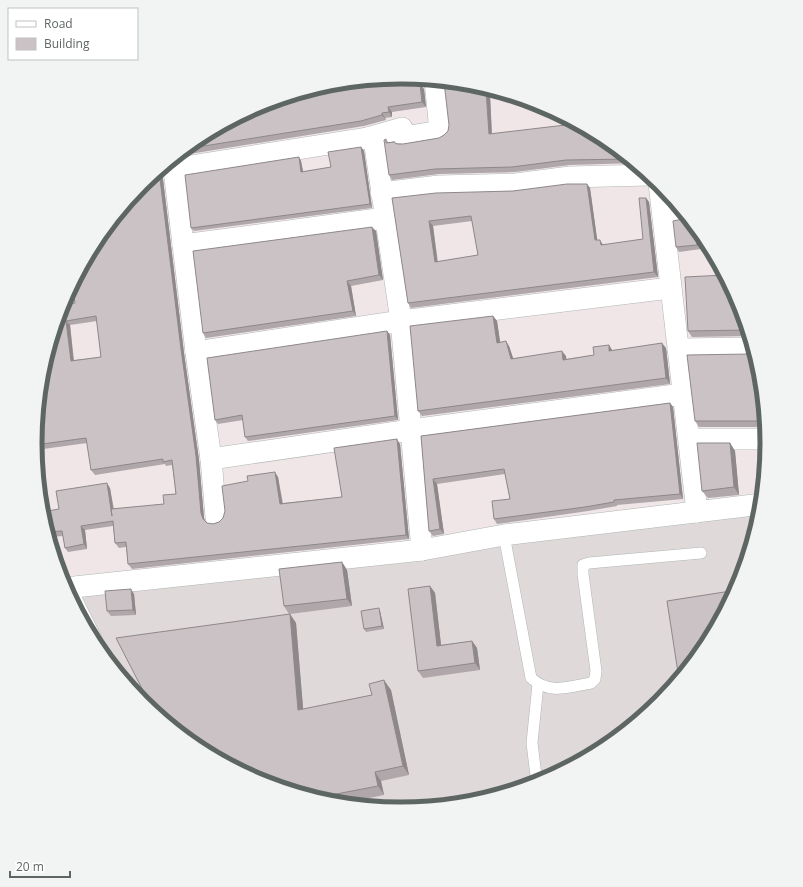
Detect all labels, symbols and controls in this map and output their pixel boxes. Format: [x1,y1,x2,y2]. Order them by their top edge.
legend [8,8,138,60]
text: Road [44,15,73,32]
text: Building [44,35,90,52]
scale bar [10,853,70,879]
text: 20 m [16,858,44,875]

